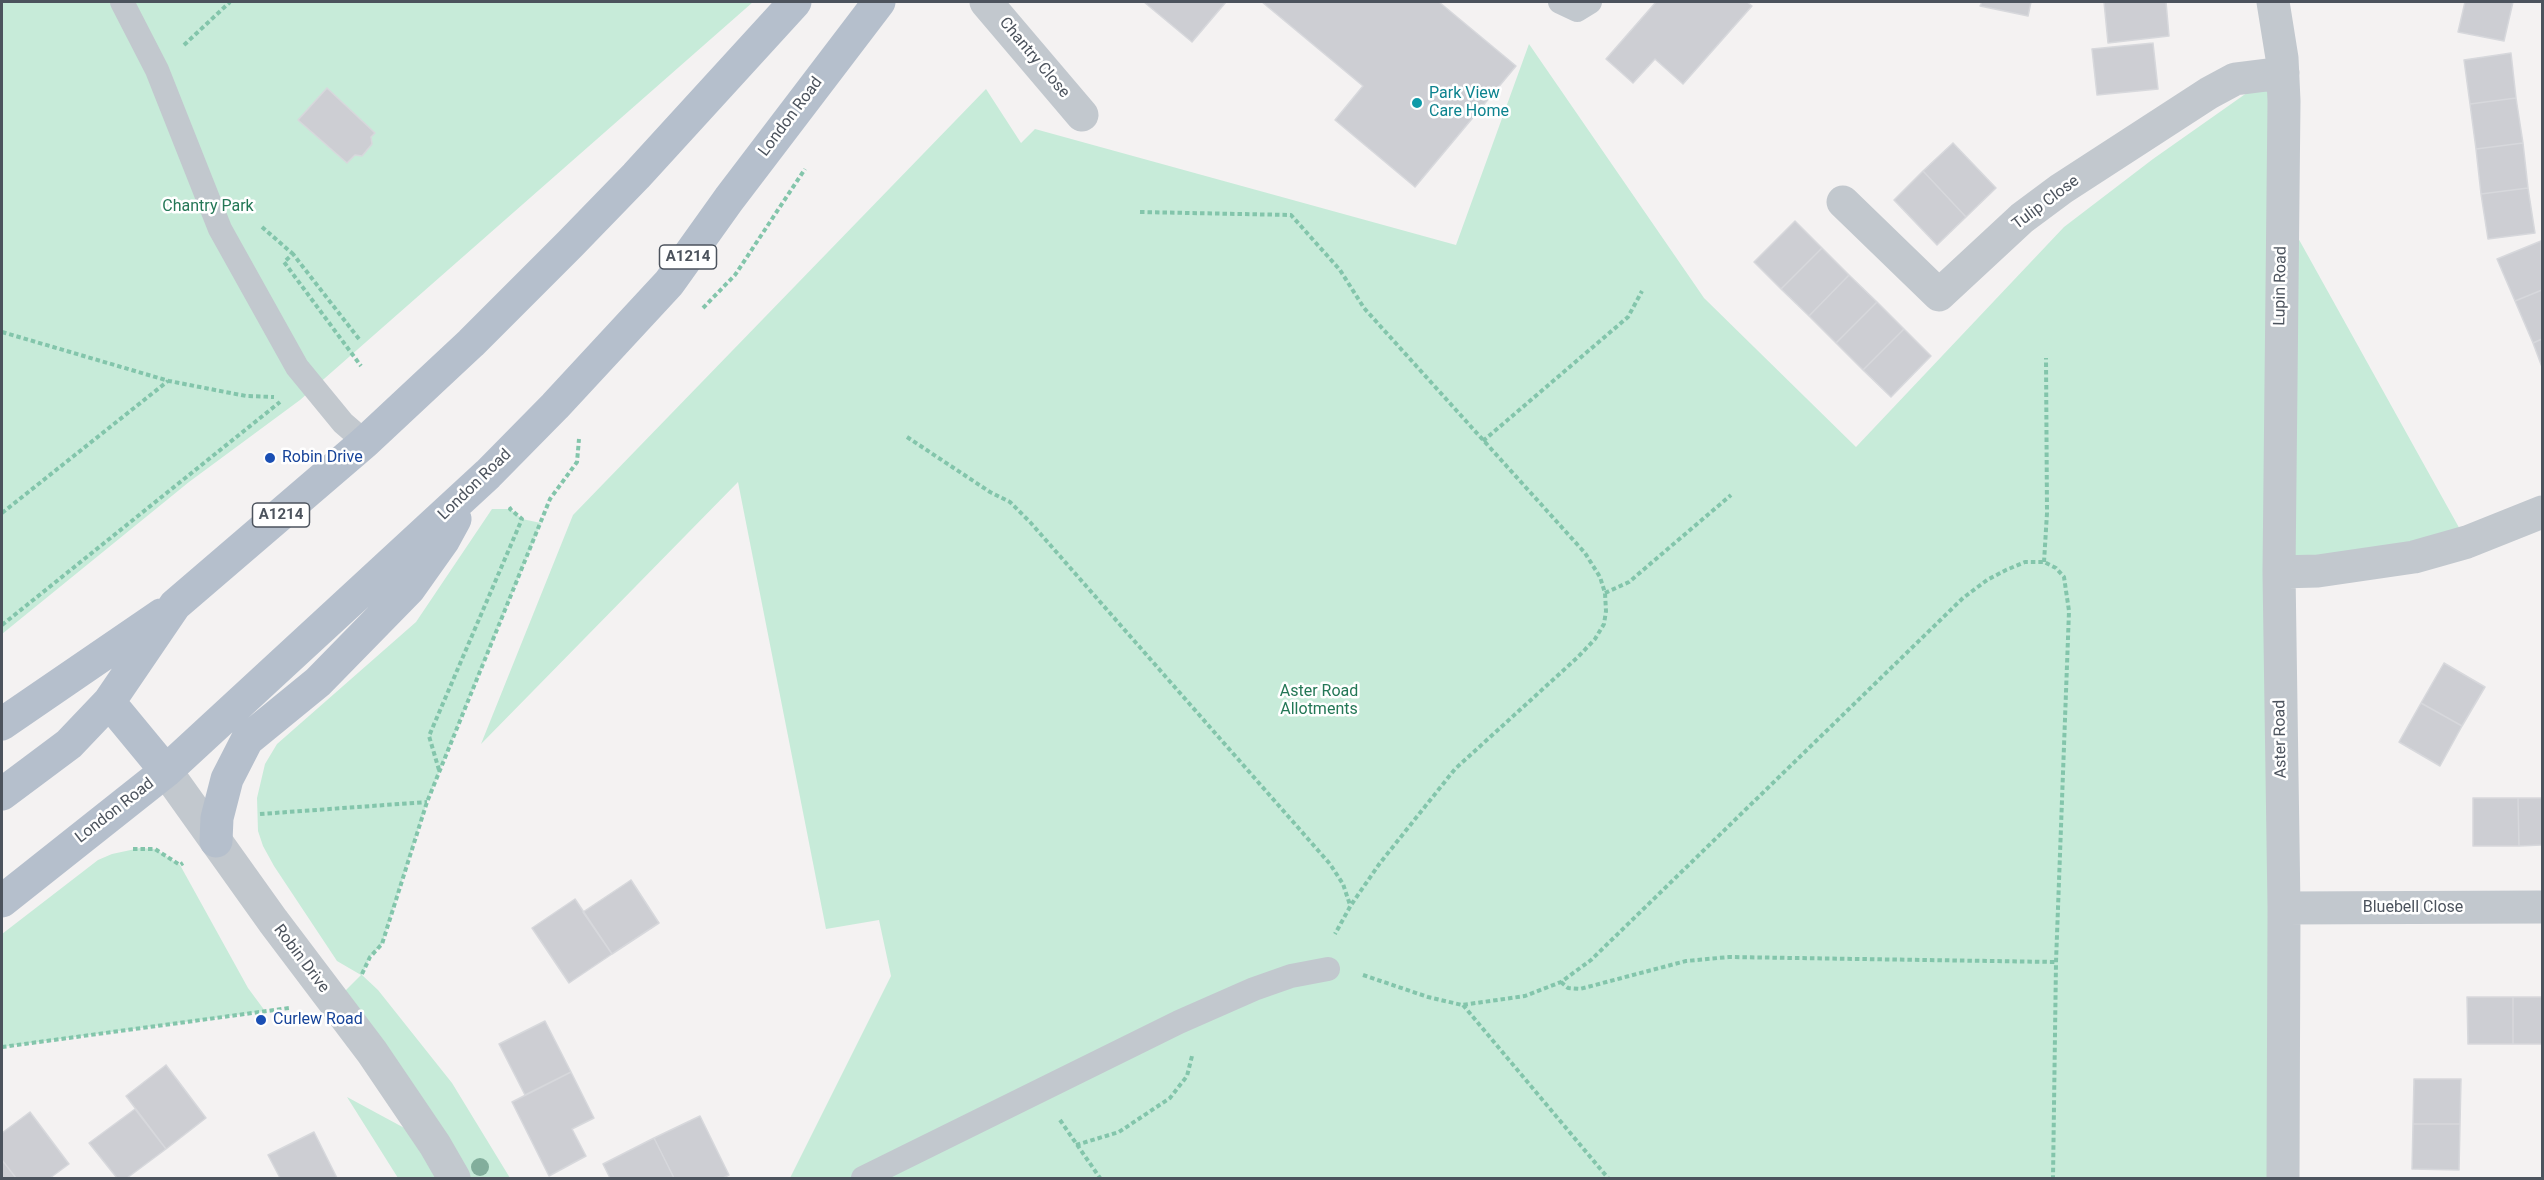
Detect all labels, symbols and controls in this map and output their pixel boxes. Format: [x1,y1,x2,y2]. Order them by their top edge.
street label: Chantry Close [995,14,1073,102]
street label: London Road [755,74,827,160]
place label: Park View Care Home [1429,84,1509,122]
marker: Park View Care Home [1410,96,1424,110]
street label: Tulip Close [2009,172,2083,234]
park label: Chantry Park [162,197,254,217]
road number: A1214 [660,245,716,269]
street label: Lupin Road [2271,246,2291,326]
street label: London Road [434,445,516,525]
place label: Robin Drive [282,448,363,468]
marker: Robin Drive [263,451,277,465]
road number: A1214 [252,503,310,527]
park label: Aster Road Allotments [1280,682,1358,720]
street label: Aster Road [2271,700,2291,778]
street label: London Road [72,774,158,848]
street label: Bluebell Close [2363,898,2463,918]
street label: Robin Drive [269,921,333,997]
place label: Curlew Road [273,1010,363,1030]
marker: Curlew Road [254,1013,268,1027]

